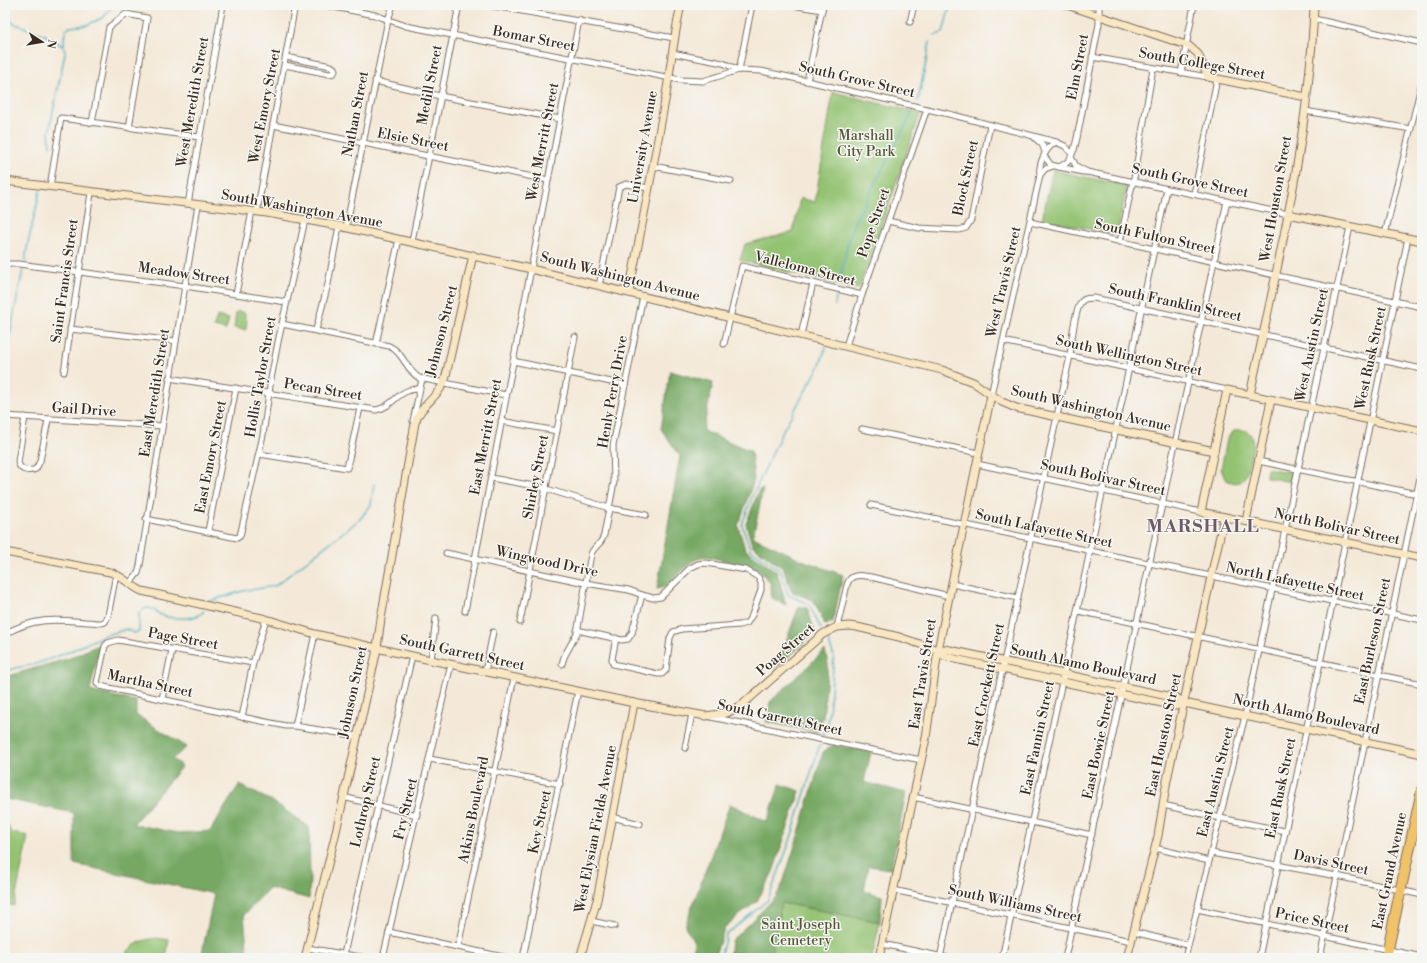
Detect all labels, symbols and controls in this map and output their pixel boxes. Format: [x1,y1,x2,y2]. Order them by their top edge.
north arrow [22,22,62,62]
street label: Bomar Street [490,22,577,56]
street label: Elm Street [1063,32,1093,102]
street label: West Meredith Street [172,35,213,170]
text: N [43,38,59,50]
street label: Medill Street [413,43,447,127]
street label: South College Street [1137,44,1267,84]
street label: West Emory Street [245,47,285,166]
street label: South Grove Street [797,58,917,102]
street label: Nathan Street [339,70,373,158]
street label: West Merritt Street [522,81,563,204]
street label: University Avenue [624,89,662,205]
street label: Elsie Street [376,124,450,156]
park label: Marshall City Park [837,127,896,161]
street label: West Houston Street [1256,134,1296,265]
street label: Block Street [949,138,983,219]
street label: South Grove Street [1130,160,1250,202]
street label: South Washington Avenue [220,186,384,232]
street label: Pope Street [854,186,894,260]
street label: South Fulton Street [1093,215,1217,259]
street label: Saint Francis Street [47,218,83,344]
street label: West Travis Street [982,224,1026,340]
street label: South Washington Avenue [538,248,702,306]
street label: Valleloma Street [752,248,857,290]
street label: Meadow Street [137,259,231,289]
street label: South Franklin Street [1107,280,1243,326]
street label: Johnson Street [422,283,462,380]
street label: West Austin Street [1291,287,1333,404]
street label: West Rusk Street [1351,305,1391,412]
street label: Hollis Taylor Street [241,315,281,439]
street label: East Meredith Street [136,327,174,459]
street label: South Wellington Street [1054,332,1204,380]
street label: Henly Perry Drive [594,334,632,450]
street label: Pecan Street [283,375,364,405]
street label: East Merritt Street [466,377,506,497]
street label: South Washington Avenue [1009,382,1173,436]
street label: Gail Drive [51,399,117,421]
street label: East Emory Street [191,399,231,515]
street label: Shirley Street [519,433,553,521]
street label: South Bolivar Street [1039,456,1167,500]
street label: North Bolivar Street [1272,505,1402,549]
street label: South Lafayette Street [974,506,1114,552]
district label: MARSHALL [1146,515,1260,538]
street label: Wingwood Drive [493,542,600,582]
street label: North Lafayette Street [1224,559,1366,605]
street label: East Burleson Street [1351,576,1395,706]
street label: East Travis Street [905,617,941,731]
street label: Poag Street [753,620,819,680]
street label: East Crockett Street [965,621,1009,749]
street label: Page Street [146,624,220,654]
street label: South Garrett Street [398,631,526,675]
street label: South Alamo Boulevard [1008,641,1158,689]
street label: Johnson Street [334,644,372,741]
street label: Martha Street [105,666,195,702]
street label: East Houston Street [1142,671,1186,799]
street label: East Fannin Street [1017,679,1059,797]
street label: East Bowie Street [1079,689,1119,801]
street label: North Alamo Boulevard [1231,691,1381,739]
street label: South Garrett Street [716,696,844,740]
street label: East Austin Street [1194,725,1238,839]
street label: East Rusk Street [1262,736,1301,840]
street label: West Elysian Fields Avenue [571,744,621,915]
street label: Lothrop Street [347,755,385,849]
street label: Atkins Boulevard [455,755,493,866]
street label: Fry Street [390,776,422,842]
street label: Key Street [524,788,556,856]
street label: East Grand Avenue [1369,811,1411,931]
street label: Davis Street [1292,846,1370,880]
street label: South Williams Street [946,881,1084,927]
street label: Price Street [1273,904,1351,938]
park label: Saint Joseph Cemetery [761,916,841,950]

